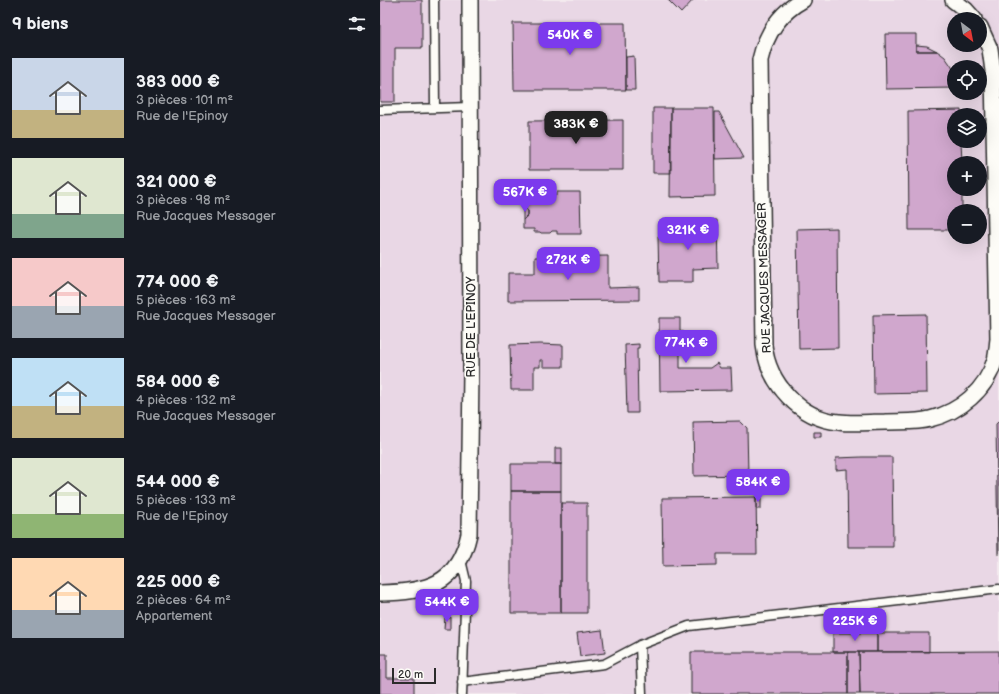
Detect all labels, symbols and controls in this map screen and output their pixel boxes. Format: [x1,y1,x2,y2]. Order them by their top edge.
north arrow [947,12,987,52]
map controls [947,12,987,244]
icon: filters [346,13,368,35]
text: 9 biens [12,14,68,34]
pin: 540K € [537,22,603,56]
text: 540K € [547,27,593,43]
button: locate [947,60,987,100]
text: 383 000 € [136,72,220,92]
icon: home [44,74,92,122]
text: 3 pièces · 101 m² [136,92,233,108]
text: Rue de l'Epinoy [136,108,228,124]
button: layers [947,108,987,148]
pin: 383K € [543,111,609,145]
text: 383K € [553,116,599,132]
button: + [947,156,987,196]
text: 321 000 € [136,172,217,192]
icon: home [44,174,92,222]
pin: 567K € [492,179,558,213]
text: 567K € [503,184,547,200]
text: 3 pièces · 98 m² [136,192,230,208]
street label: RUE JACQUES MESSAGER [754,202,775,354]
button: − [947,204,987,244]
text: Rue Jacques Messager [136,208,275,224]
pin: 321K € [655,217,721,251]
text: 321K € [667,222,709,238]
pin: 272K € [535,247,601,281]
text: 272K € [546,252,590,268]
text: 774 000 € [136,272,219,292]
icon: home [44,274,92,322]
street label: RUE DE L'EPINOY [464,276,479,377]
text: 5 pièces · 163 m² [136,292,236,308]
text: Rue Jacques Messager [136,308,275,324]
pin: 774K € [653,330,719,364]
text: 774K € [664,335,708,351]
text: 584 000 € [136,372,220,392]
icon: home [44,374,92,422]
text: 4 pièces · 132 m² [136,392,236,408]
text: Rue Jacques Messager [136,408,275,424]
pin: 584K € [725,469,791,503]
text: 544 000 € [136,472,220,492]
icon: home [44,474,92,522]
text: 584K € [735,474,781,490]
text: 5 pièces · 133 m² [136,492,236,508]
text: Rue de l'Epinoy [136,508,228,524]
text: 225 000 € [136,572,220,592]
icon: home [44,574,92,622]
pin: 544K € [414,589,480,623]
text: 2 pièces · 64 m² [136,592,231,608]
text: 544K € [425,594,469,610]
text: Appartement [136,608,212,624]
pin: 225K € [822,608,888,642]
text: 225K € [832,613,878,629]
scale bar [392,666,436,685]
text: 20 m [398,668,423,681]

